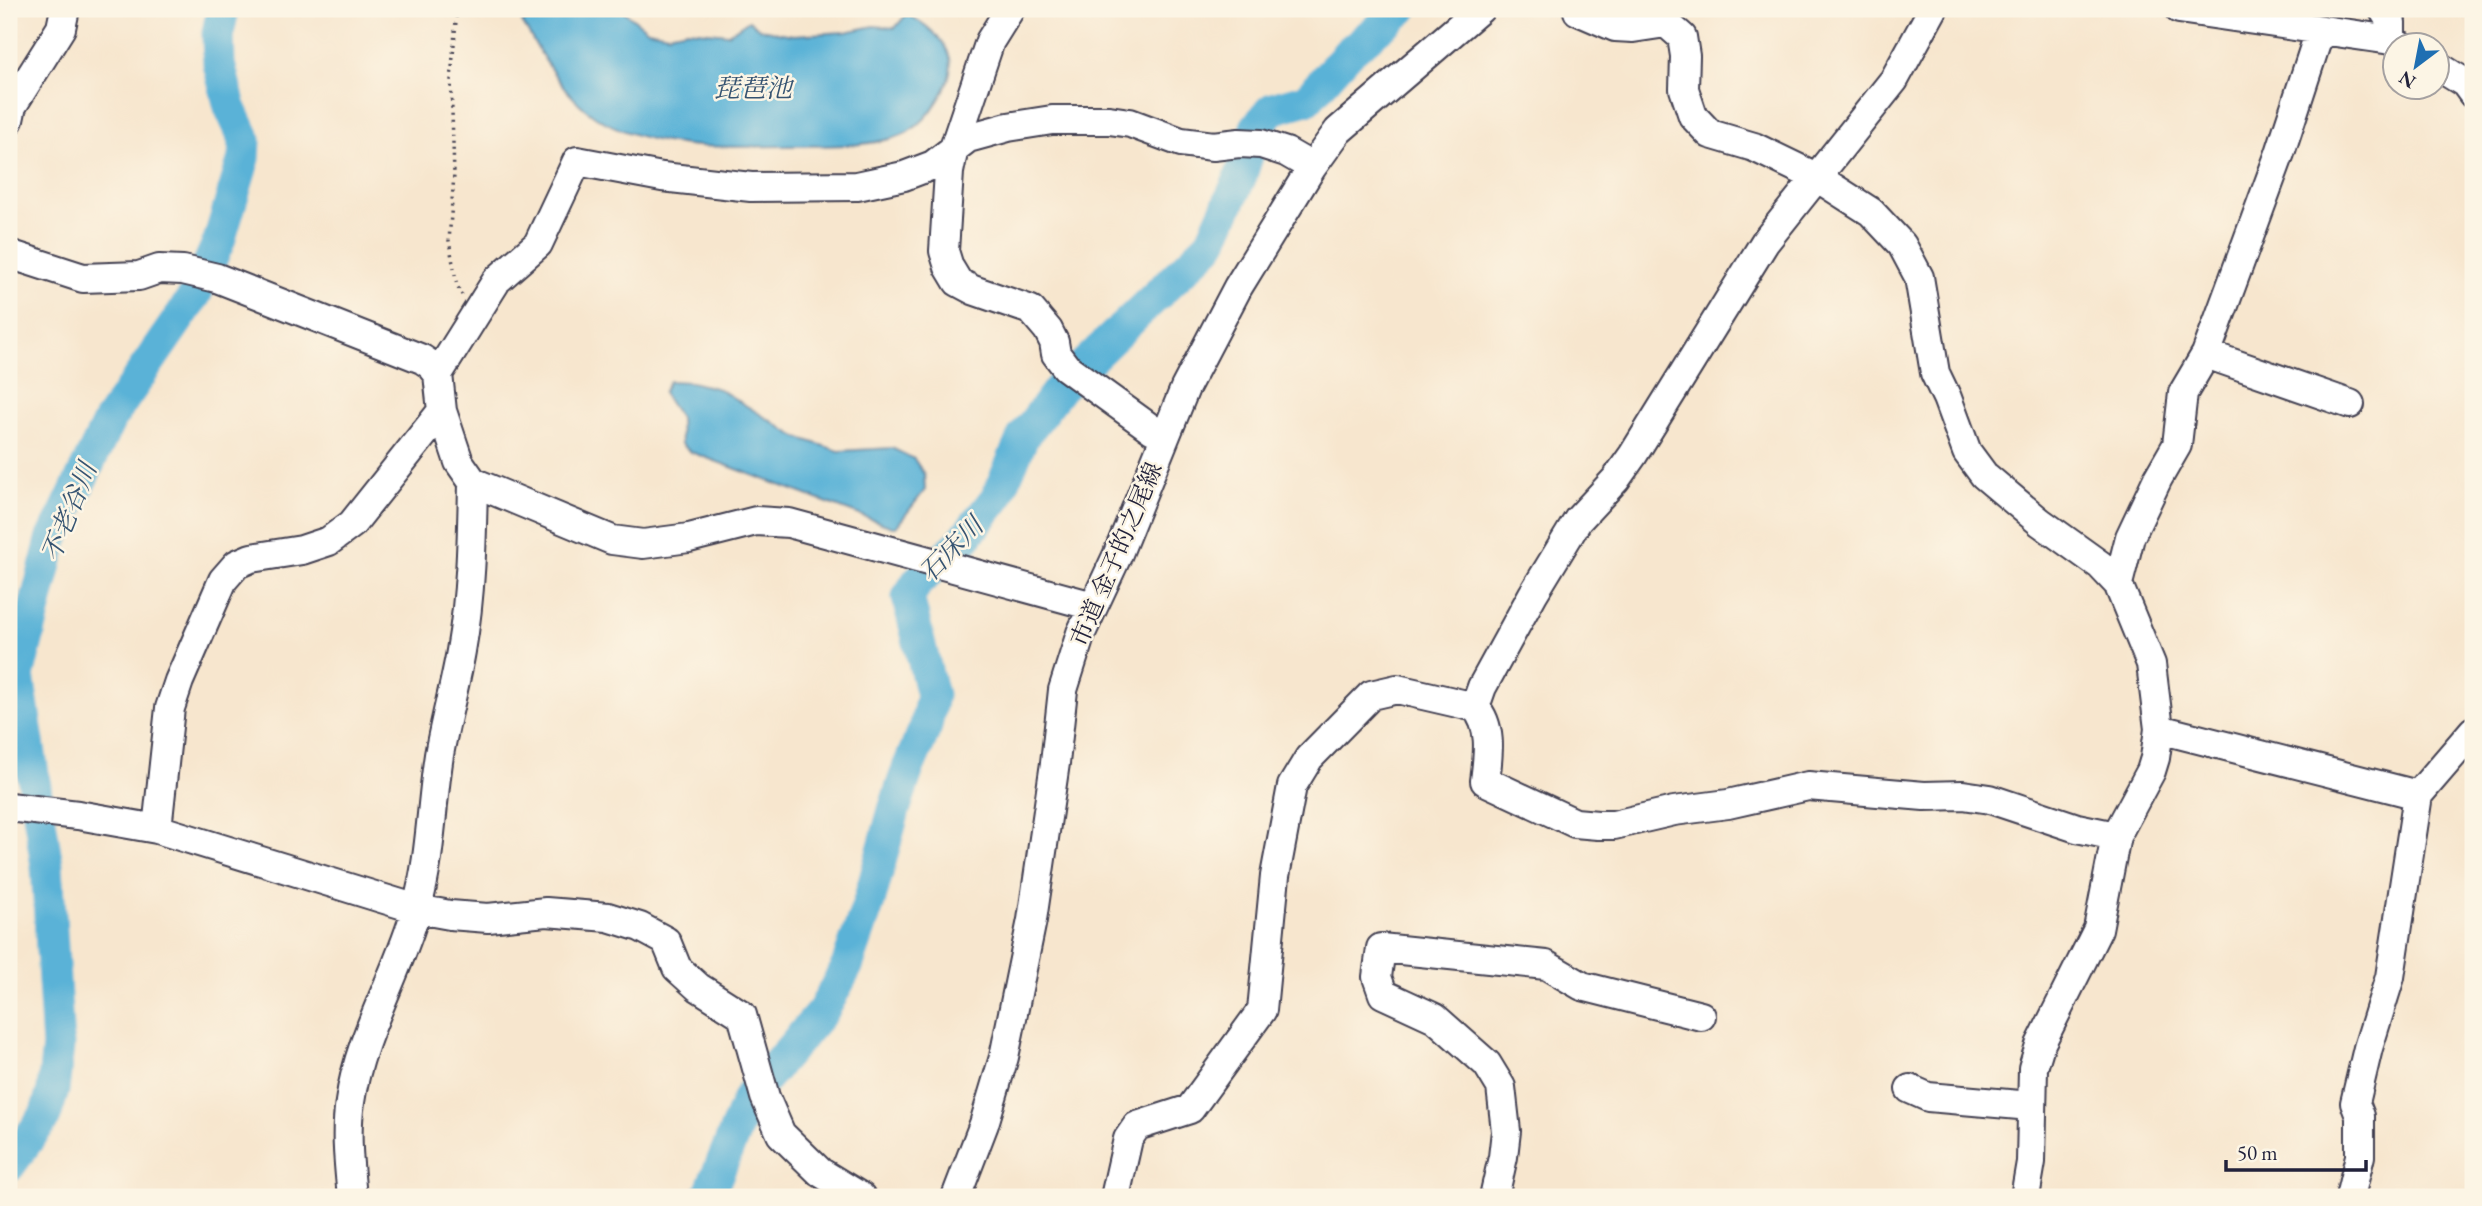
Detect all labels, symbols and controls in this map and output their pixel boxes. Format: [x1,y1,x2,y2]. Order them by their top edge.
north arrow [2380,32,2450,102]
text: N [2394,65,2420,95]
water label: 琵琶池 [714,71,795,105]
water label: 不老谷川 [34,455,105,567]
street label: 市道 金子的之尾線 [1063,457,1169,651]
water label: 石床川 [912,507,992,589]
scale bar [2226,1129,2366,1173]
text: 50 m [2237,1139,2278,1166]

